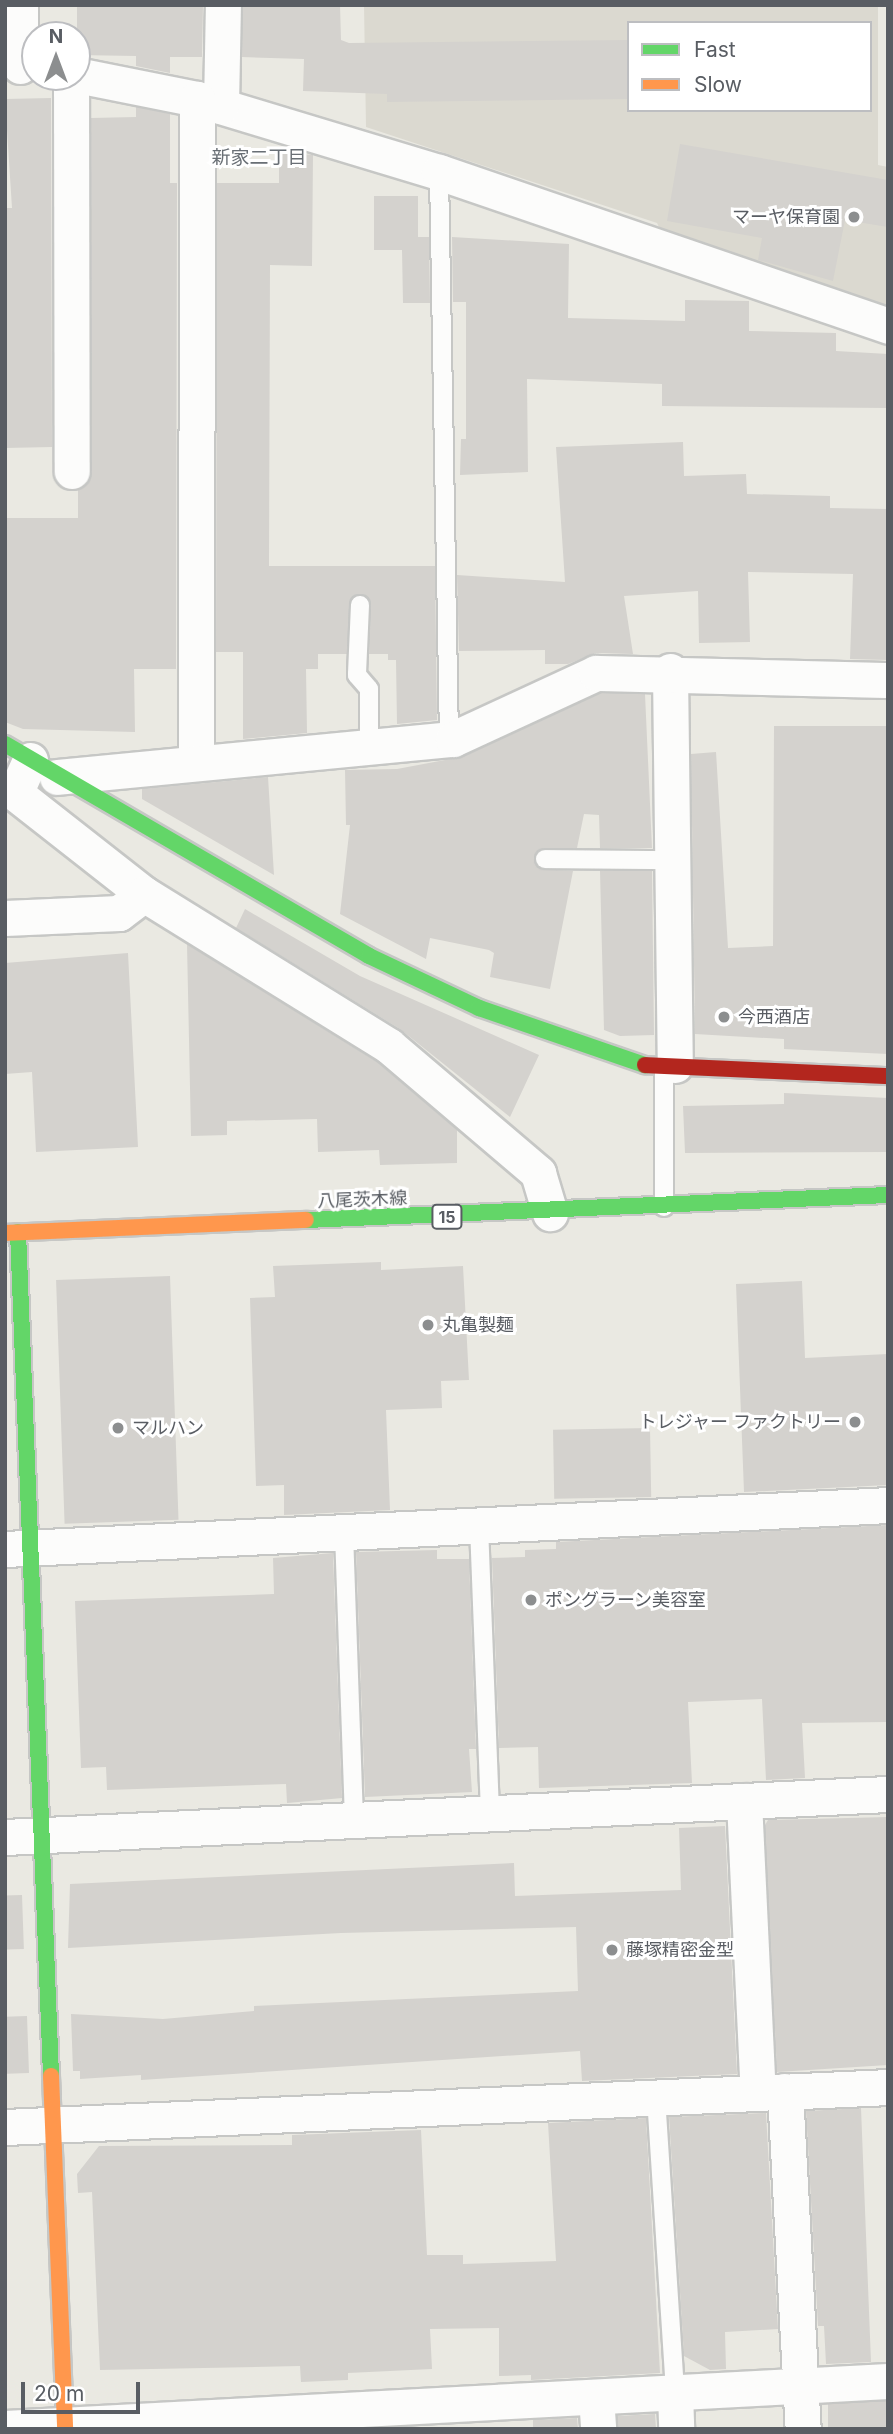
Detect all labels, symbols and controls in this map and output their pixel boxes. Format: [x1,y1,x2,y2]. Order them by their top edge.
north arrow [21,21,91,91]
legend [627,21,872,112]
text: N [49,25,63,48]
text: Fast [694,37,736,62]
text: Slow [694,72,742,97]
district label: 新家二丁目 [212,147,306,169]
place label: マーヤ保育園 [732,206,840,228]
marker: マーヤ保育園 [846,209,862,225]
place label: 今西酒店 [738,1006,810,1028]
marker: 今西酒店 [716,1009,732,1025]
street label: 八尾茨木線 [317,1188,407,1212]
road number: 15 [431,1204,463,1230]
place label: 丸亀製麺 [442,1314,514,1336]
marker: 丸亀製麺 [420,1317,436,1333]
place label: トレジャー ファクトリー [638,1411,841,1433]
marker: トレジャー ファクトリー [847,1414,863,1430]
place label: マルハン [132,1417,204,1439]
marker: マルハン [110,1420,126,1436]
place label: ポングラーン美容室 [545,1589,707,1611]
marker: ポングラーン美容室 [523,1592,539,1608]
place label: 藤塚精密金型 [626,1939,734,1961]
marker: 藤塚精密金型 [604,1942,620,1958]
scale bar [24,2368,144,2412]
text: 20 m [34,2381,84,2406]

